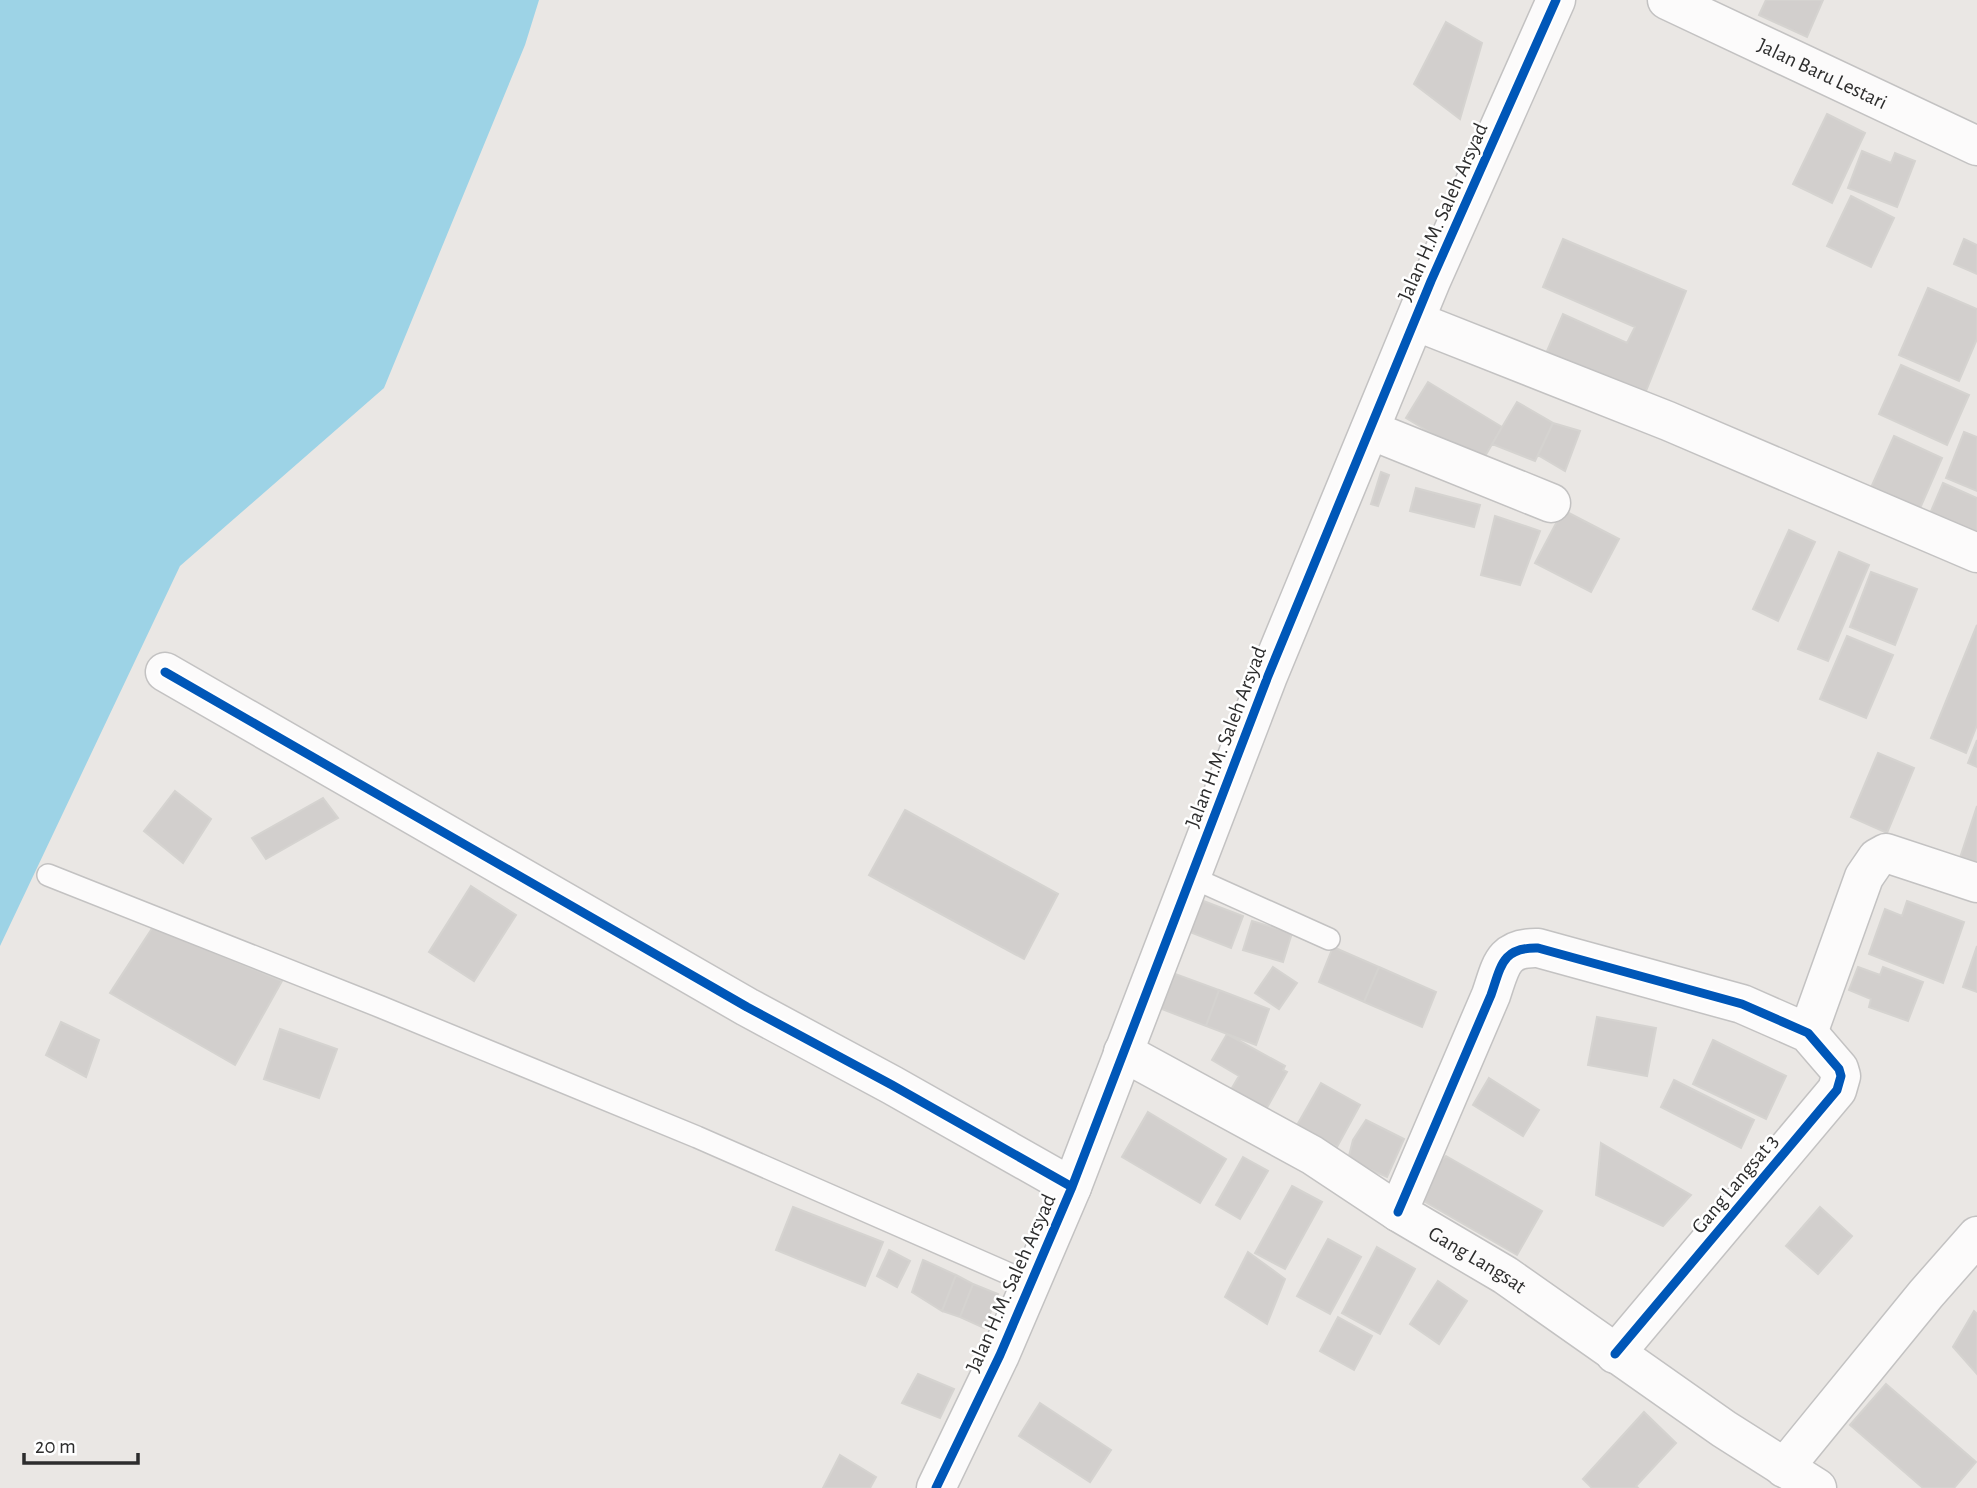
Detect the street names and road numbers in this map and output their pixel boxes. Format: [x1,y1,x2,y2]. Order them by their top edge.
street label: Jalan Baru Lestari [1755,34,1891,113]
street label: Jalan H.M. Saleh Arsyad [1394,120,1492,304]
street label: Jalan H.M. Saleh Arsyad [1182,643,1270,831]
street label: Gang Langsat 3 [1688,1131,1782,1237]
street label: Jalan H.M. Saleh Arsyad [962,1191,1060,1375]
street label: Gang Langsat [1425,1222,1530,1297]

